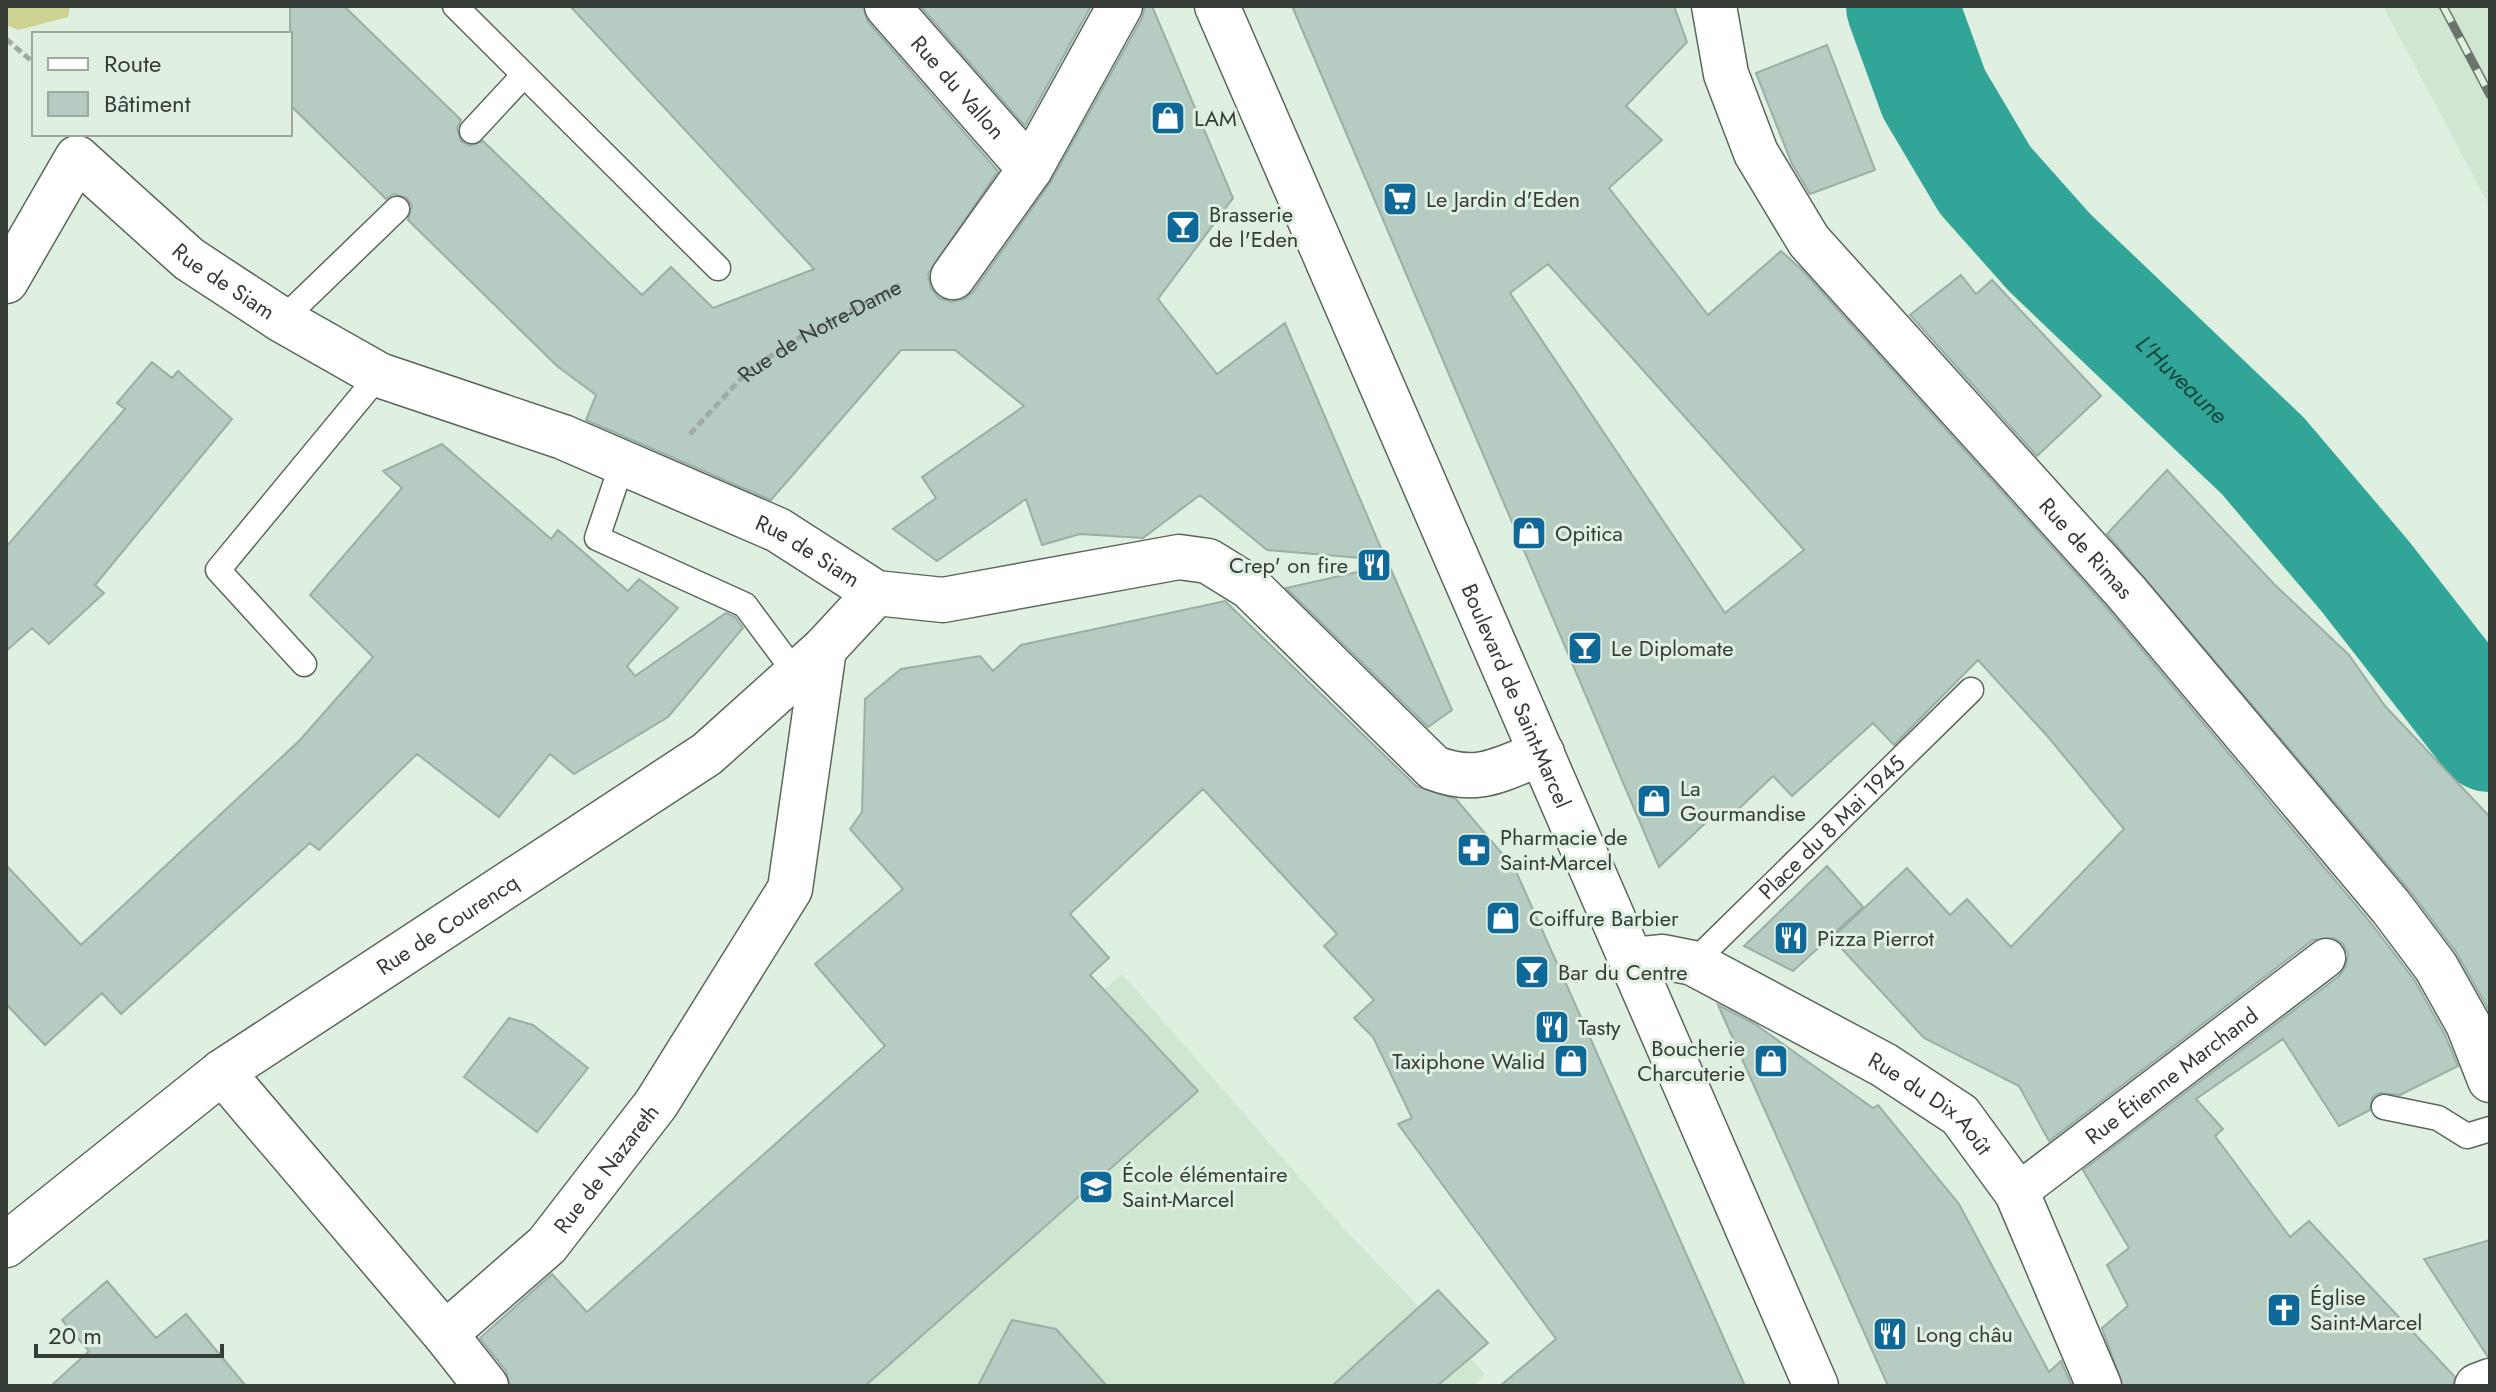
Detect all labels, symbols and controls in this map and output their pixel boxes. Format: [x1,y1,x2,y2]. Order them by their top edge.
street label: Rue du Vallon [904,28,1013,146]
legend [32,32,292,136]
text: Route [104,46,161,81]
text: Bâtiment [104,86,191,121]
shop icon: LAM [1149,99,1187,137]
place label: LAM [1194,102,1237,134]
supermarket icon: Le Jardin d'Eden [1381,180,1419,218]
place label: Le Jardin d'Eden [1426,183,1580,215]
place label: Brasserie de l'Eden [1209,198,1298,255]
bar icon: Brasserie de l'Eden [1164,208,1202,246]
street label: Rue de Siam [165,235,281,327]
street label: Rue de Notre-Dame [730,271,907,389]
water label: L'Huveaune [2128,327,2236,431]
street label: Rue de Rimas [2032,490,2141,606]
street label: Rue de Siam [751,506,867,595]
shop icon: Opitica [1510,514,1548,552]
place label: Opitica [1555,517,1623,549]
restaurant icon: Crep' on fire [1355,546,1393,584]
place label: Crep' on fire [1229,549,1348,581]
street label: Boulevard de Saint-Marcel [1454,579,1579,813]
bar icon: Le Diplomate [1566,629,1604,667]
place label: Le Diplomate [1611,632,1733,664]
street label: Place du 8 Mai 1945 [1751,748,1912,907]
place label: La Gourmandise [1680,772,1806,829]
shop icon: La Gourmandise [1635,782,1673,820]
place label: Pharmacie de Saint-Marcel [1500,821,1628,878]
pharmacy icon: Pharmacie de Saint-Marcel [1455,831,1493,869]
street label: Rue de Courencq [370,866,525,983]
shop icon: Coiffure Barbier [1484,899,1522,937]
place label: Coiffure Barbier [1529,902,1679,934]
restaurant icon: Pizza Pierrot [1772,919,1810,957]
place label: Pizza Pierrot [1817,922,1935,954]
bar icon: Bar du Centre [1513,953,1551,991]
place label: Bar du Centre [1558,956,1687,988]
street label: Rue Étienne Marchand [2078,999,2265,1152]
restaurant icon: Tasty [1533,1008,1571,1046]
place label: Tasty [1578,1011,1621,1043]
place label: Boucherie Charcuterie [1637,1032,1745,1089]
shop icon: Taxiphone Walid [1552,1042,1590,1080]
shop icon: Boucherie Charcuterie [1752,1042,1790,1080]
street label: Rue du Dix Août [1863,1044,2000,1162]
place label: Taxiphone Walid [1392,1045,1545,1077]
street label: Rue de Nazareth [546,1097,666,1240]
place label: École élémentaire Saint-Marcel [1122,1158,1288,1215]
school or university icon: École élémentaire Saint-Marcel [1077,1168,1115,1206]
place label: Église Saint-Marcel [2310,1281,2422,1338]
church icon: Église Saint-Marcel [2265,1291,2303,1329]
scale bar [36,1308,222,1358]
restaurant icon: Long châu [1871,1315,1909,1353]
text: 20 m [48,1318,102,1353]
place label: Long châu [1916,1318,2013,1350]

